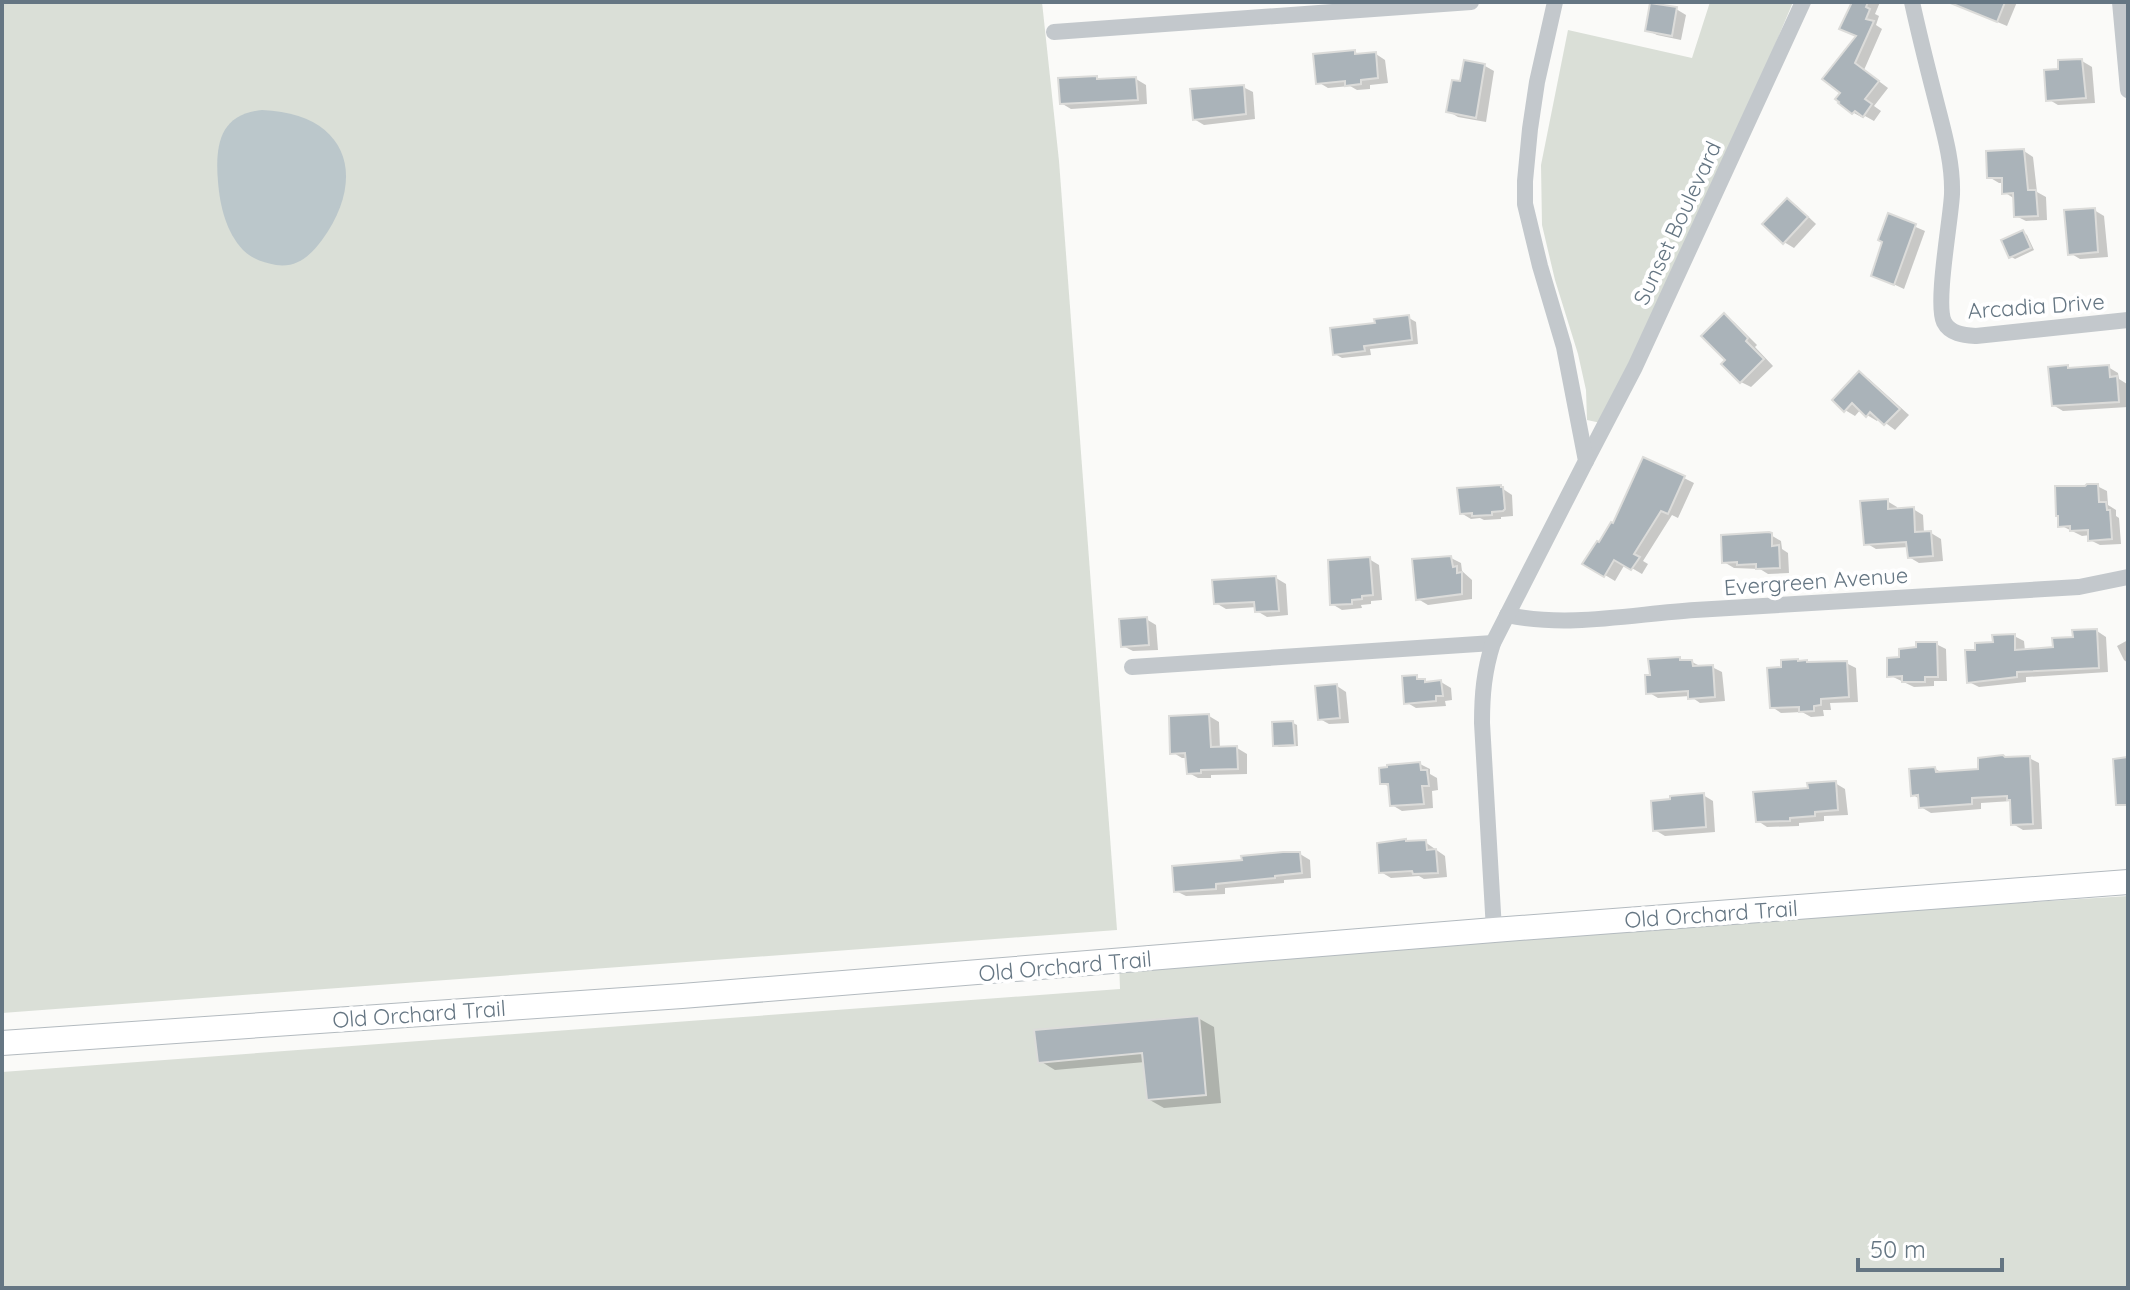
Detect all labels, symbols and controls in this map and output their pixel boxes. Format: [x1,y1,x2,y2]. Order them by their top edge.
street label: Sunset Boulevard [1627,137,1727,309]
street label: Arcadia Drive [1967,287,2105,325]
street label: Evergreen Avenue [1723,561,1909,601]
street label: Old Orchard Trail [1623,894,1799,934]
street label: Old Orchard Trail [977,944,1153,988]
street label: Old Orchard Trail [331,994,507,1034]
scale bar [1858,1222,2002,1272]
text: 50 m [1870,1234,1926,1264]

